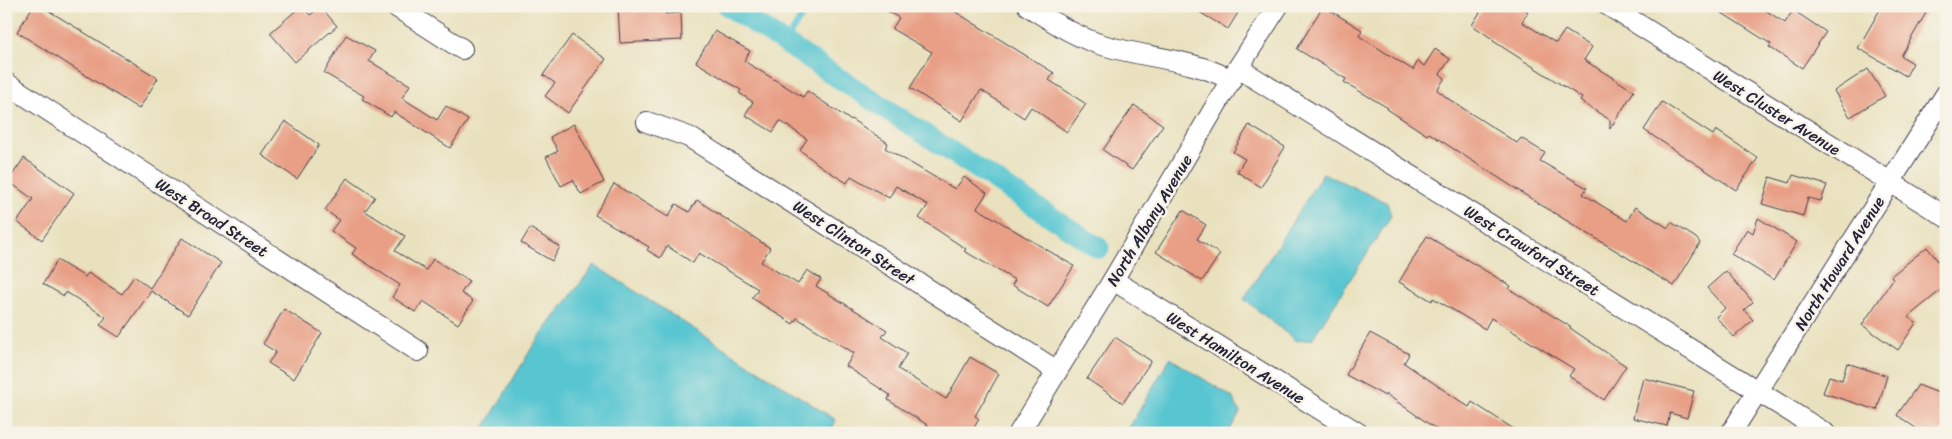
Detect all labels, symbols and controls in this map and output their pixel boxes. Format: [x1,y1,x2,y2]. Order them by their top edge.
street label: West Cluster Avenue [1707,61,1847,164]
street label: North Albany Avenue [1098,149,1200,292]
street label: West Broad Street [149,170,274,265]
street label: North Howard Avenue [1786,190,1893,336]
street label: West Clinton Street [787,192,921,293]
street label: West Crawford Street [1458,197,1605,304]
street label: West Hamilton Avenue [1161,303,1311,412]

